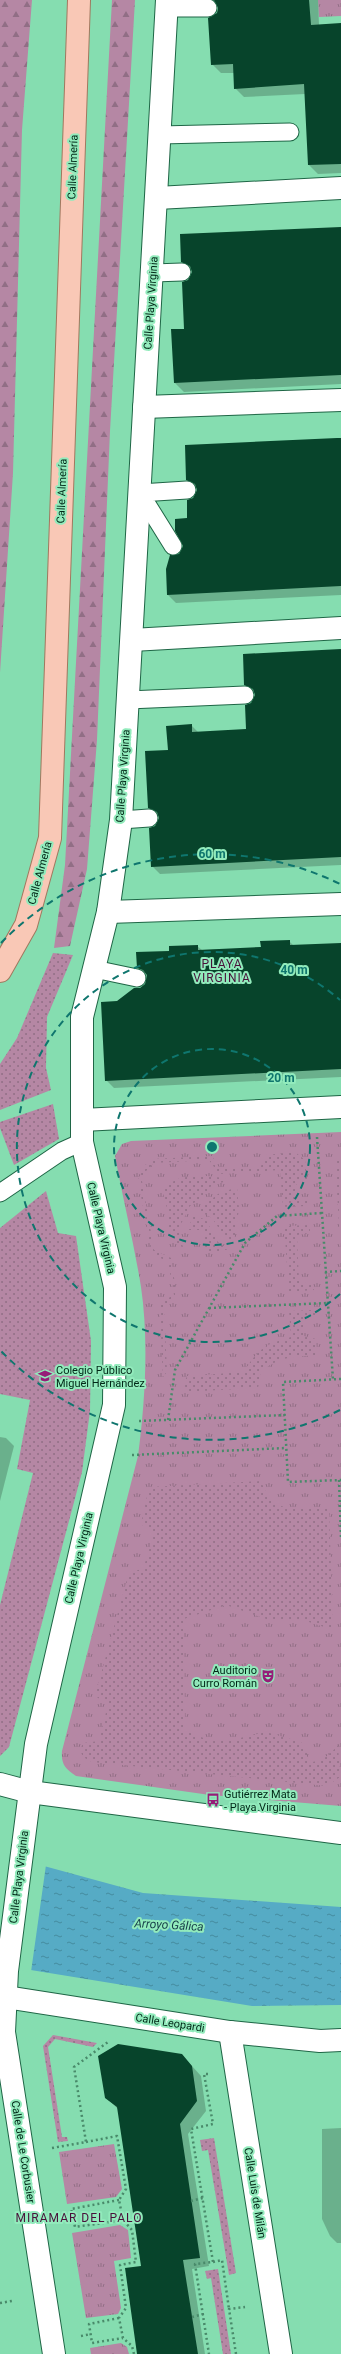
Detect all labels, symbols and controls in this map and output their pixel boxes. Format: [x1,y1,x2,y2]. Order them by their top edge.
street label: Calle Almería [65,134,81,200]
street label: Calle Playa Virginia [141,256,161,350]
street label: Calle Almería [54,458,70,524]
street label: Calle Playa Virginia [113,729,133,823]
street label: Calle Almería [25,840,55,906]
text: 60 m [198,847,226,861]
district label: PLAYA VIRGINIA [193,957,251,985]
text: 40 m [280,963,308,977]
text: 20 m [267,1071,295,1085]
centre of rings [205,1140,219,1154]
street label: Calle Playa Virginia [84,1181,118,1275]
place label: Colegio Público Miguel Hernández [56,1364,145,1390]
school or university icon: Colegio Público Miguel Hernández [37,1368,53,1384]
street label: Calle Playa Virginia [62,1511,96,1605]
place label: Auditorio Curro Román [193,1664,257,1690]
theatre icon: Auditorio Curro Román [260,1668,276,1684]
place label: Gutiérrez Mata - Playa Virginia [224,1788,296,1814]
bus stop icon: Gutiérrez Mata - Playa Virginia [205,1792,221,1808]
street label: Calle Playa Virginia [7,1830,31,1924]
water label: Arroyo Gálica [133,1916,204,1934]
street label: Calle Leopardi [135,2011,205,2035]
street label: Calle de Le Corbusier [8,2100,38,2204]
street label: Calle Luis de Milán [241,2147,269,2239]
district label: MIRAMAR DEL PALO [16,2211,142,2225]

